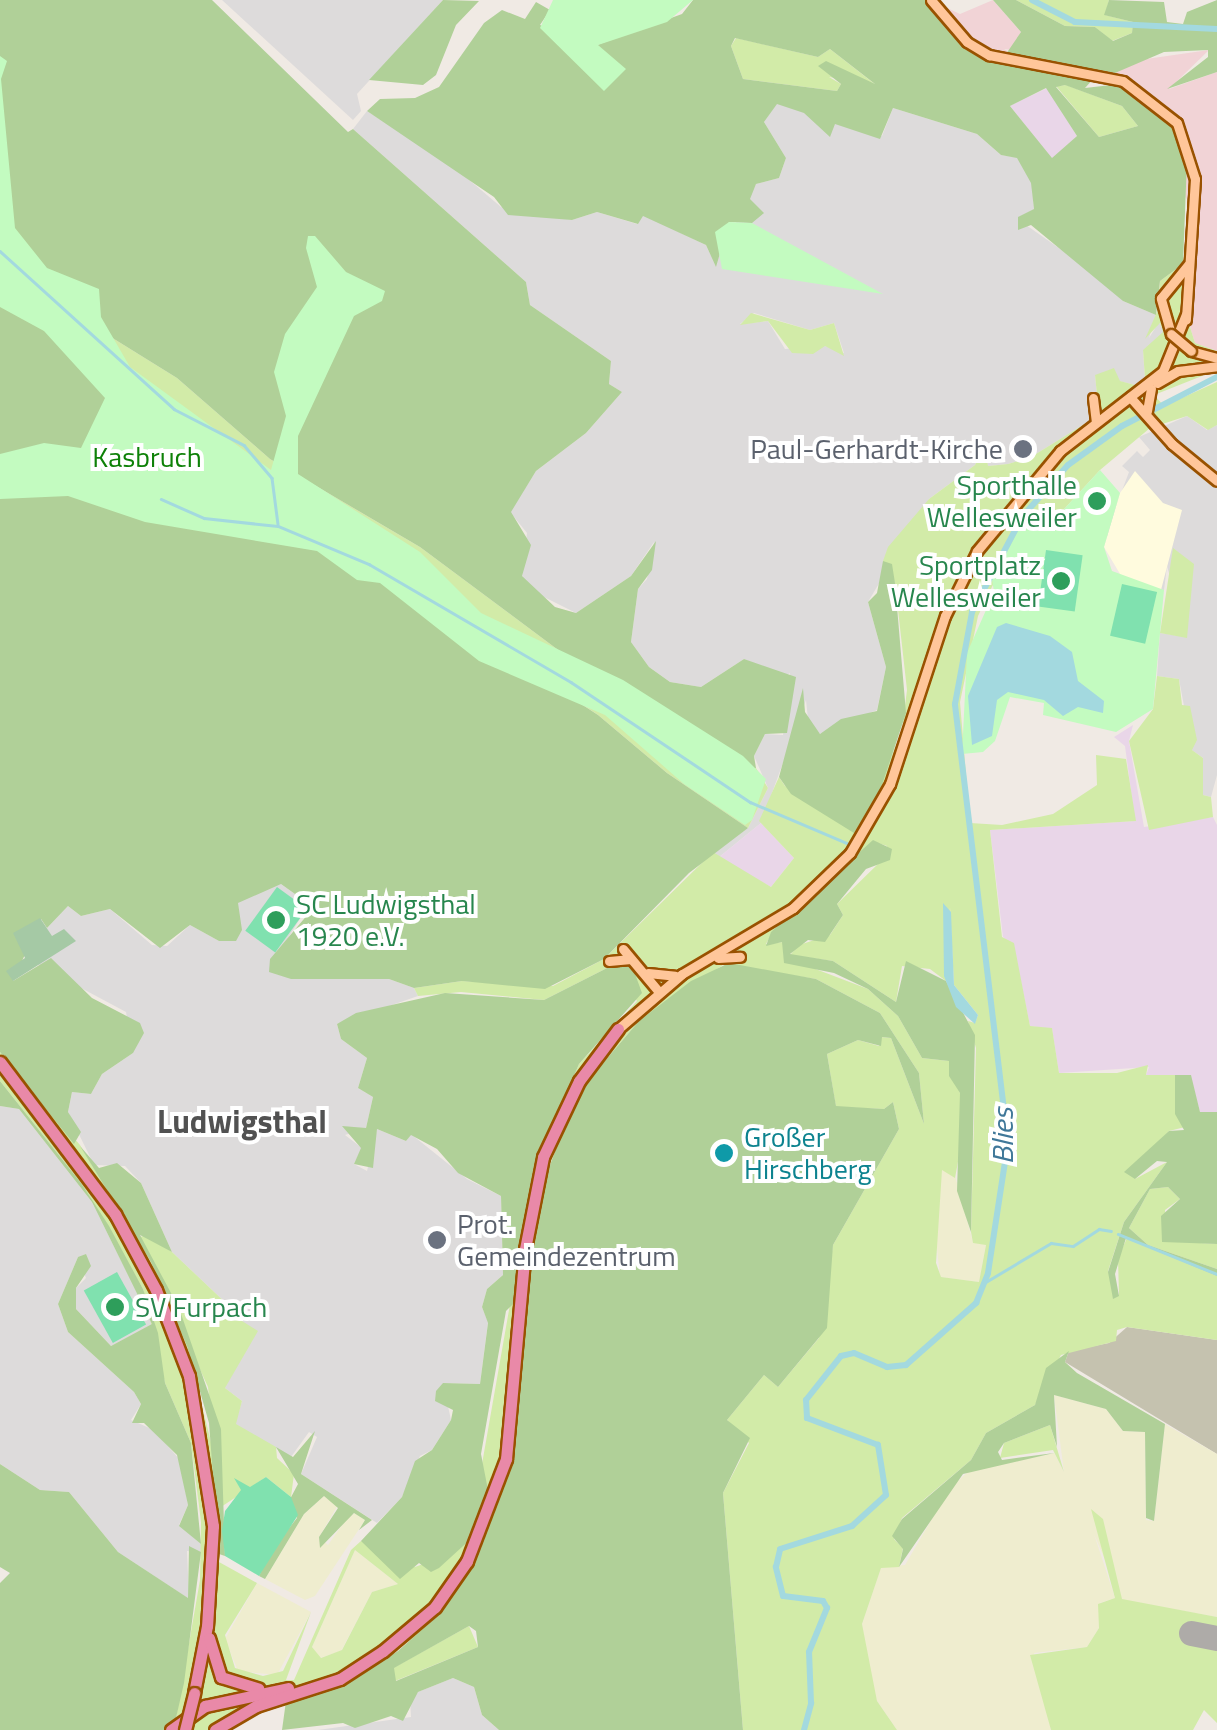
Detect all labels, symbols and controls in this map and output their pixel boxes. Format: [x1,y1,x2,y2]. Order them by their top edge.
place label: Paul-Gerhardt-Kirche [750,432,1003,466]
marker: Paul-Gerhardt-Kirche [1012,438,1034,460]
park label: Kasbruch [92,440,202,474]
place label: Sporthalle Wellesweiler [927,468,1077,534]
marker: Sporthalle Wellesweiler [1086,490,1108,512]
place label: Sportplatz Wellesweiler [891,548,1041,614]
marker: Sportplatz Wellesweiler [1050,570,1072,592]
place label: SC Ludwigsthal 1920 e.V. [296,887,476,953]
marker: SC Ludwigsthal 1920 e.V. [265,909,287,931]
district label: Ludwigsthal [157,1102,327,1140]
water label: Blies [984,1108,1020,1164]
place label: Großer Hirschberg [744,1120,872,1186]
marker: Großer Hirschberg [713,1142,735,1164]
place label: Prot. Gemeindezentrum [457,1207,676,1273]
marker: Prot. Gemeindezentrum [426,1229,448,1251]
place label: SV Furpach [135,1290,267,1324]
marker: SV Furpach [104,1296,126,1318]

